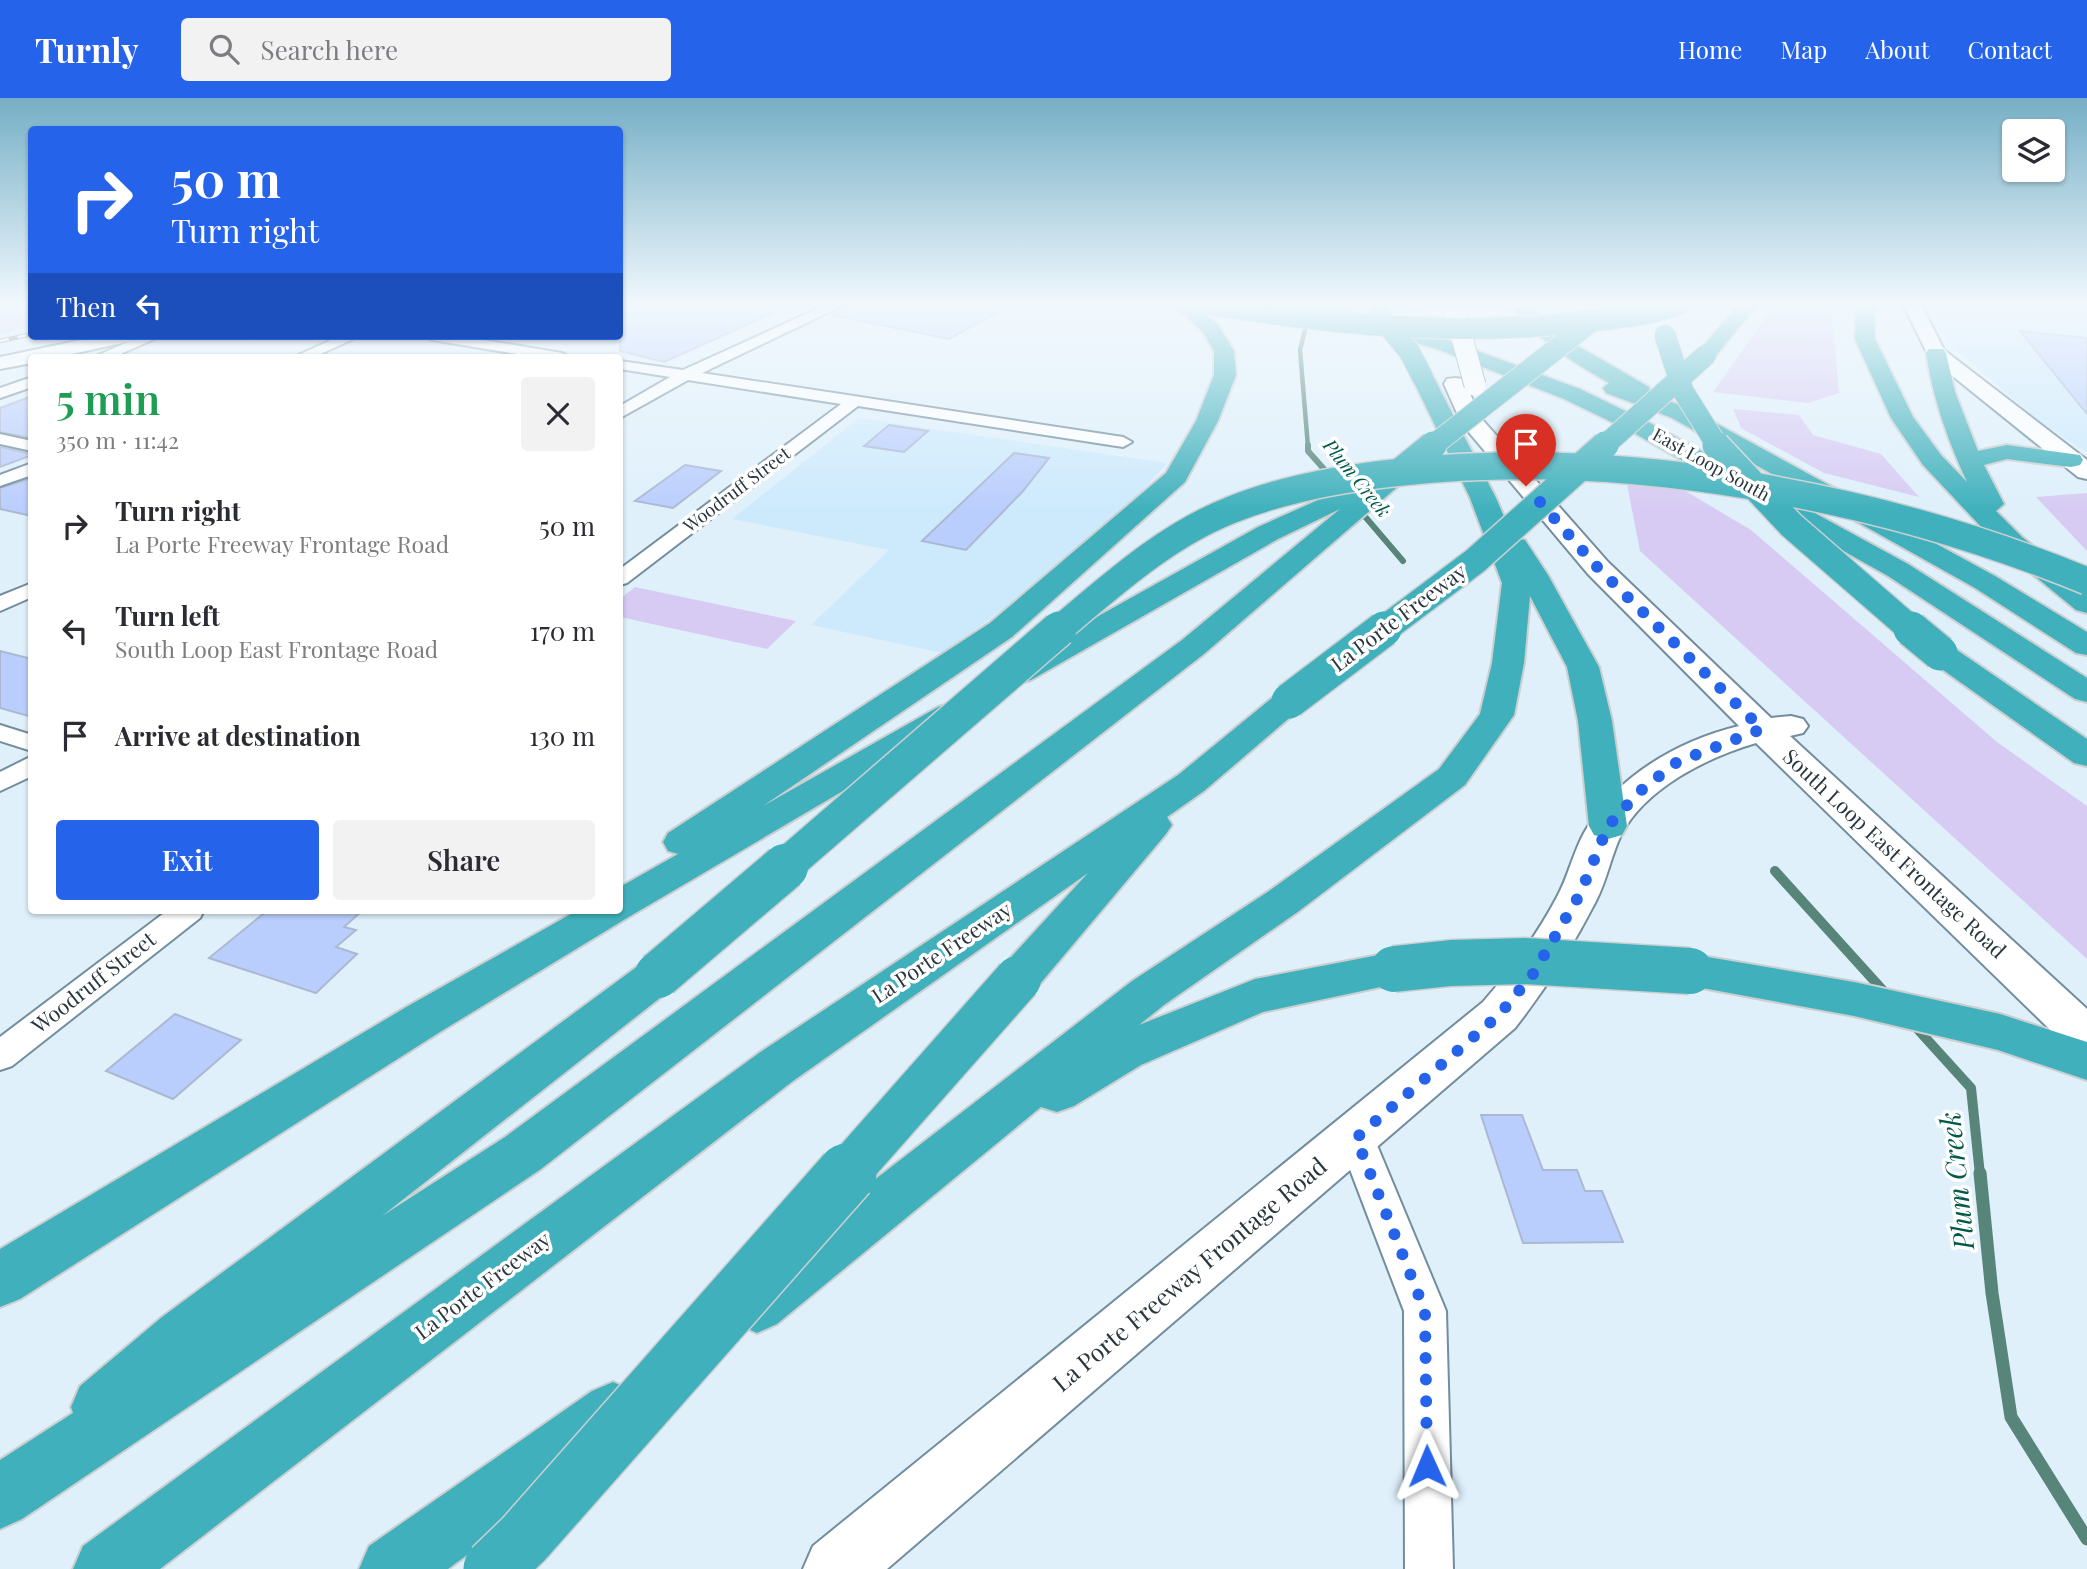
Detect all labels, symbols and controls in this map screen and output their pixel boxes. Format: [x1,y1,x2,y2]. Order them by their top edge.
search box [181,18,671,81]
text: Turnly [35,27,139,71]
icon: search [205,30,243,68]
text: Search here [261,32,398,67]
text: Home [1678,33,1742,65]
text: Map [1780,33,1827,65]
text: About [1865,33,1929,65]
text: Contact [1967,33,2052,65]
map controls [2002,119,2065,182]
button: layers [2002,119,2065,182]
text: 50 m [171,145,281,210]
icon: right [56,154,147,245]
text: Turn right [171,208,319,251]
icon: left [130,287,168,325]
text: Then [56,289,116,324]
text: 5 min [56,370,160,426]
button: close [521,377,595,451]
pin [1496,414,1556,486]
street label: East Loop South [1648,422,1775,507]
text: 350 m · 11:42 [56,424,179,455]
icon: arrive [1507,425,1545,463]
water label: Plum Creek [1317,432,1398,522]
street label: Woodruff Street [677,441,795,538]
text: Turn right [115,493,241,528]
icon: right [56,507,94,545]
text: 50 m [539,508,595,543]
text: La Porte Freeway Frontage Road [115,528,449,559]
street label: La Porte Freeway [1324,556,1472,677]
text: Turn left [115,598,220,633]
icon: left [56,612,94,650]
text: 170 m [530,613,595,648]
text: South Loop East Frontage Road [115,633,438,664]
icon: arrive [56,717,94,755]
text: Arrive at destination [115,718,361,753]
text: 130 m [529,718,595,753]
street label: South Loop East Frontage Road [1778,742,2013,963]
button: Exit [56,820,319,900]
button: Share [333,820,595,900]
street label: La Porte Freeway [865,894,1017,1009]
street label: Woodruff Street [24,924,161,1039]
water label: Plum Creek [1930,1110,1981,1253]
street label: La Porte Freeway Frontage Road [1045,1149,1333,1398]
street label: La Porte Freeway [408,1224,556,1345]
position arrow [1390,1429,1464,1503]

